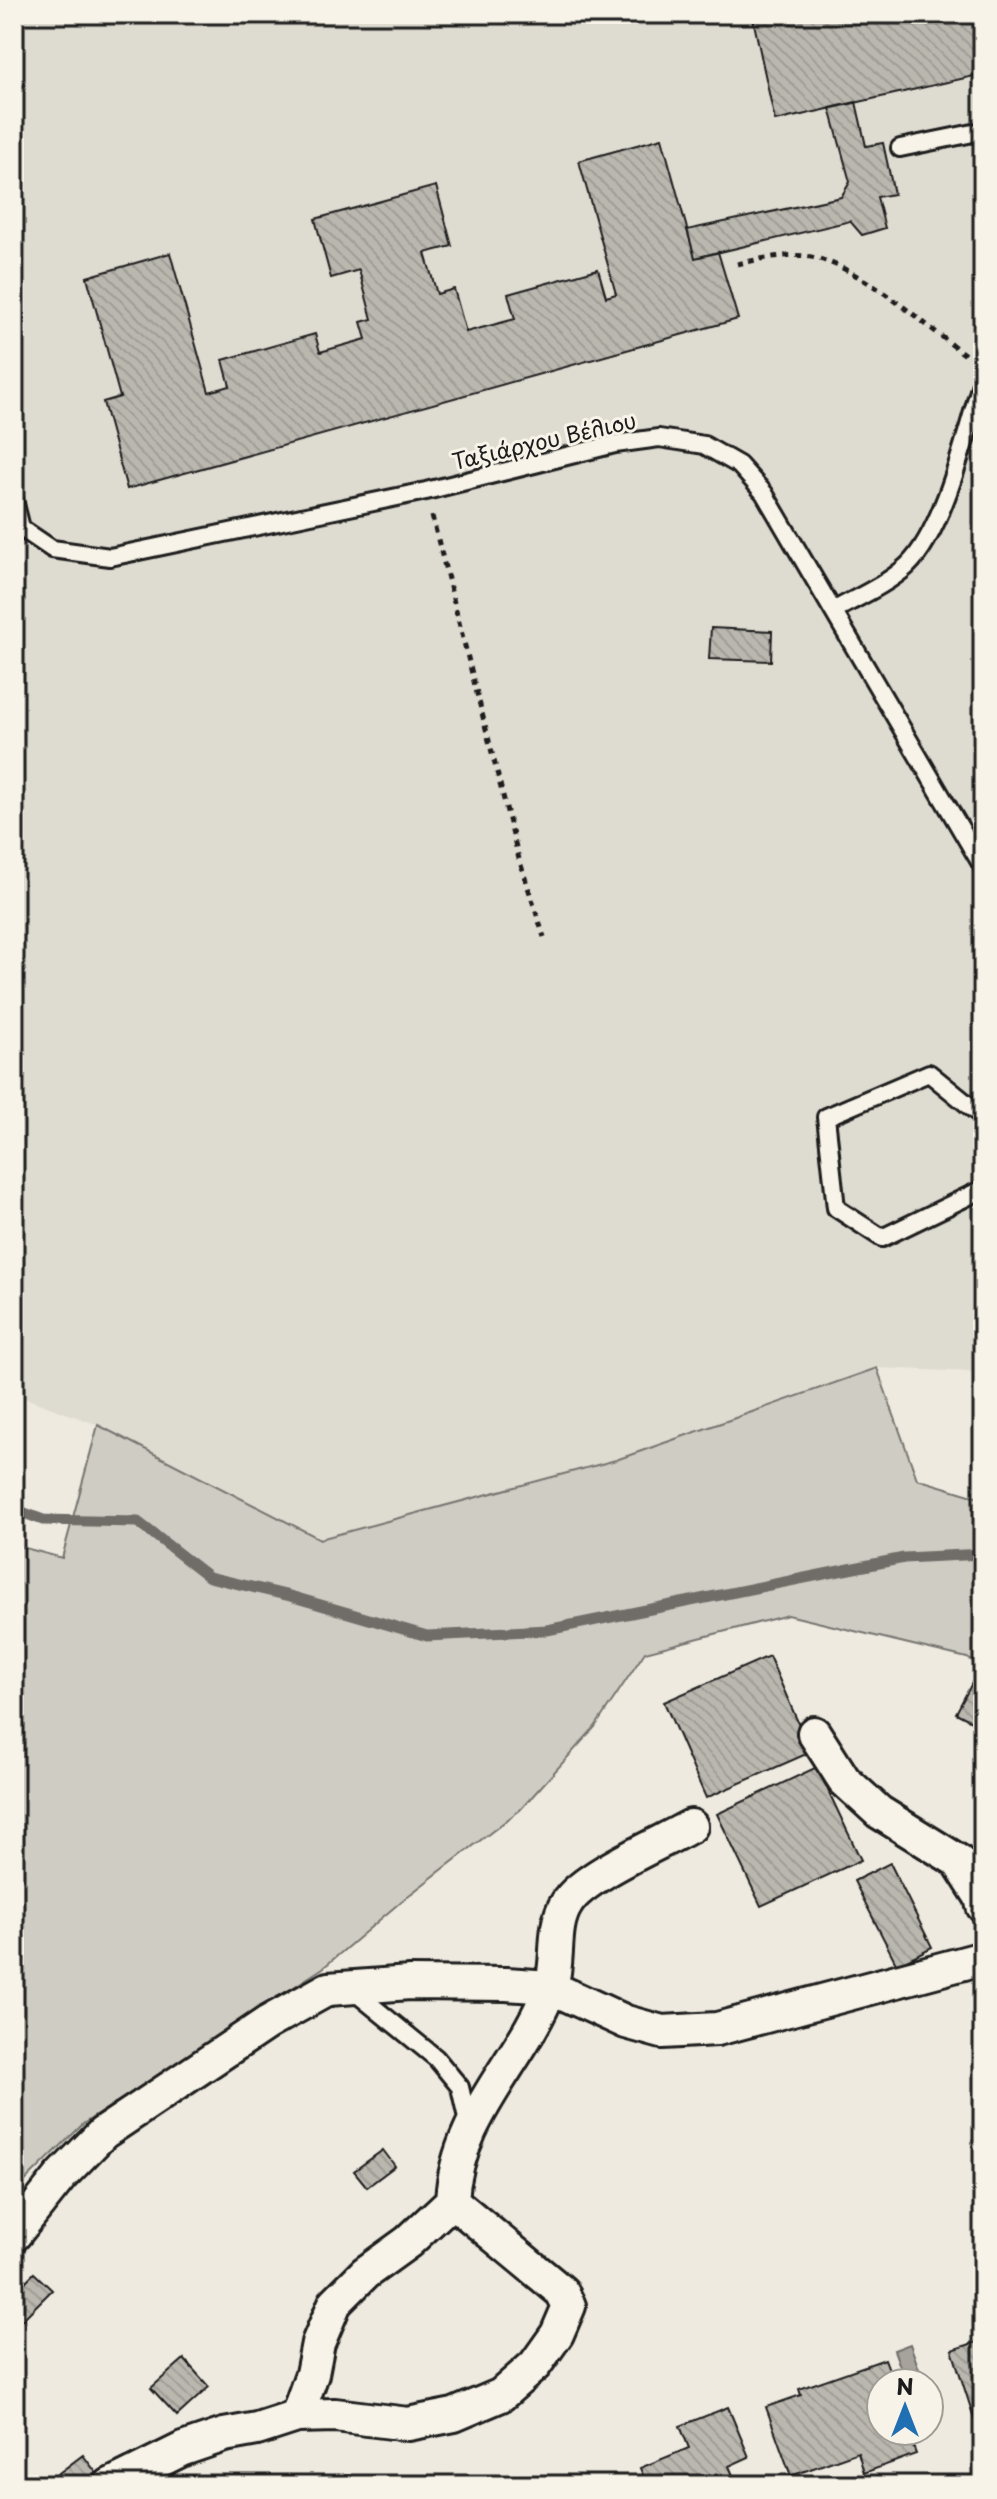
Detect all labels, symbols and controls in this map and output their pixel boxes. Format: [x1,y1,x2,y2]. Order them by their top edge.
street label: Ταξιάρχου Βέλιου [448,402,639,477]
north arrow [865,2367,945,2447]
text: N [896,2369,914,2402]

